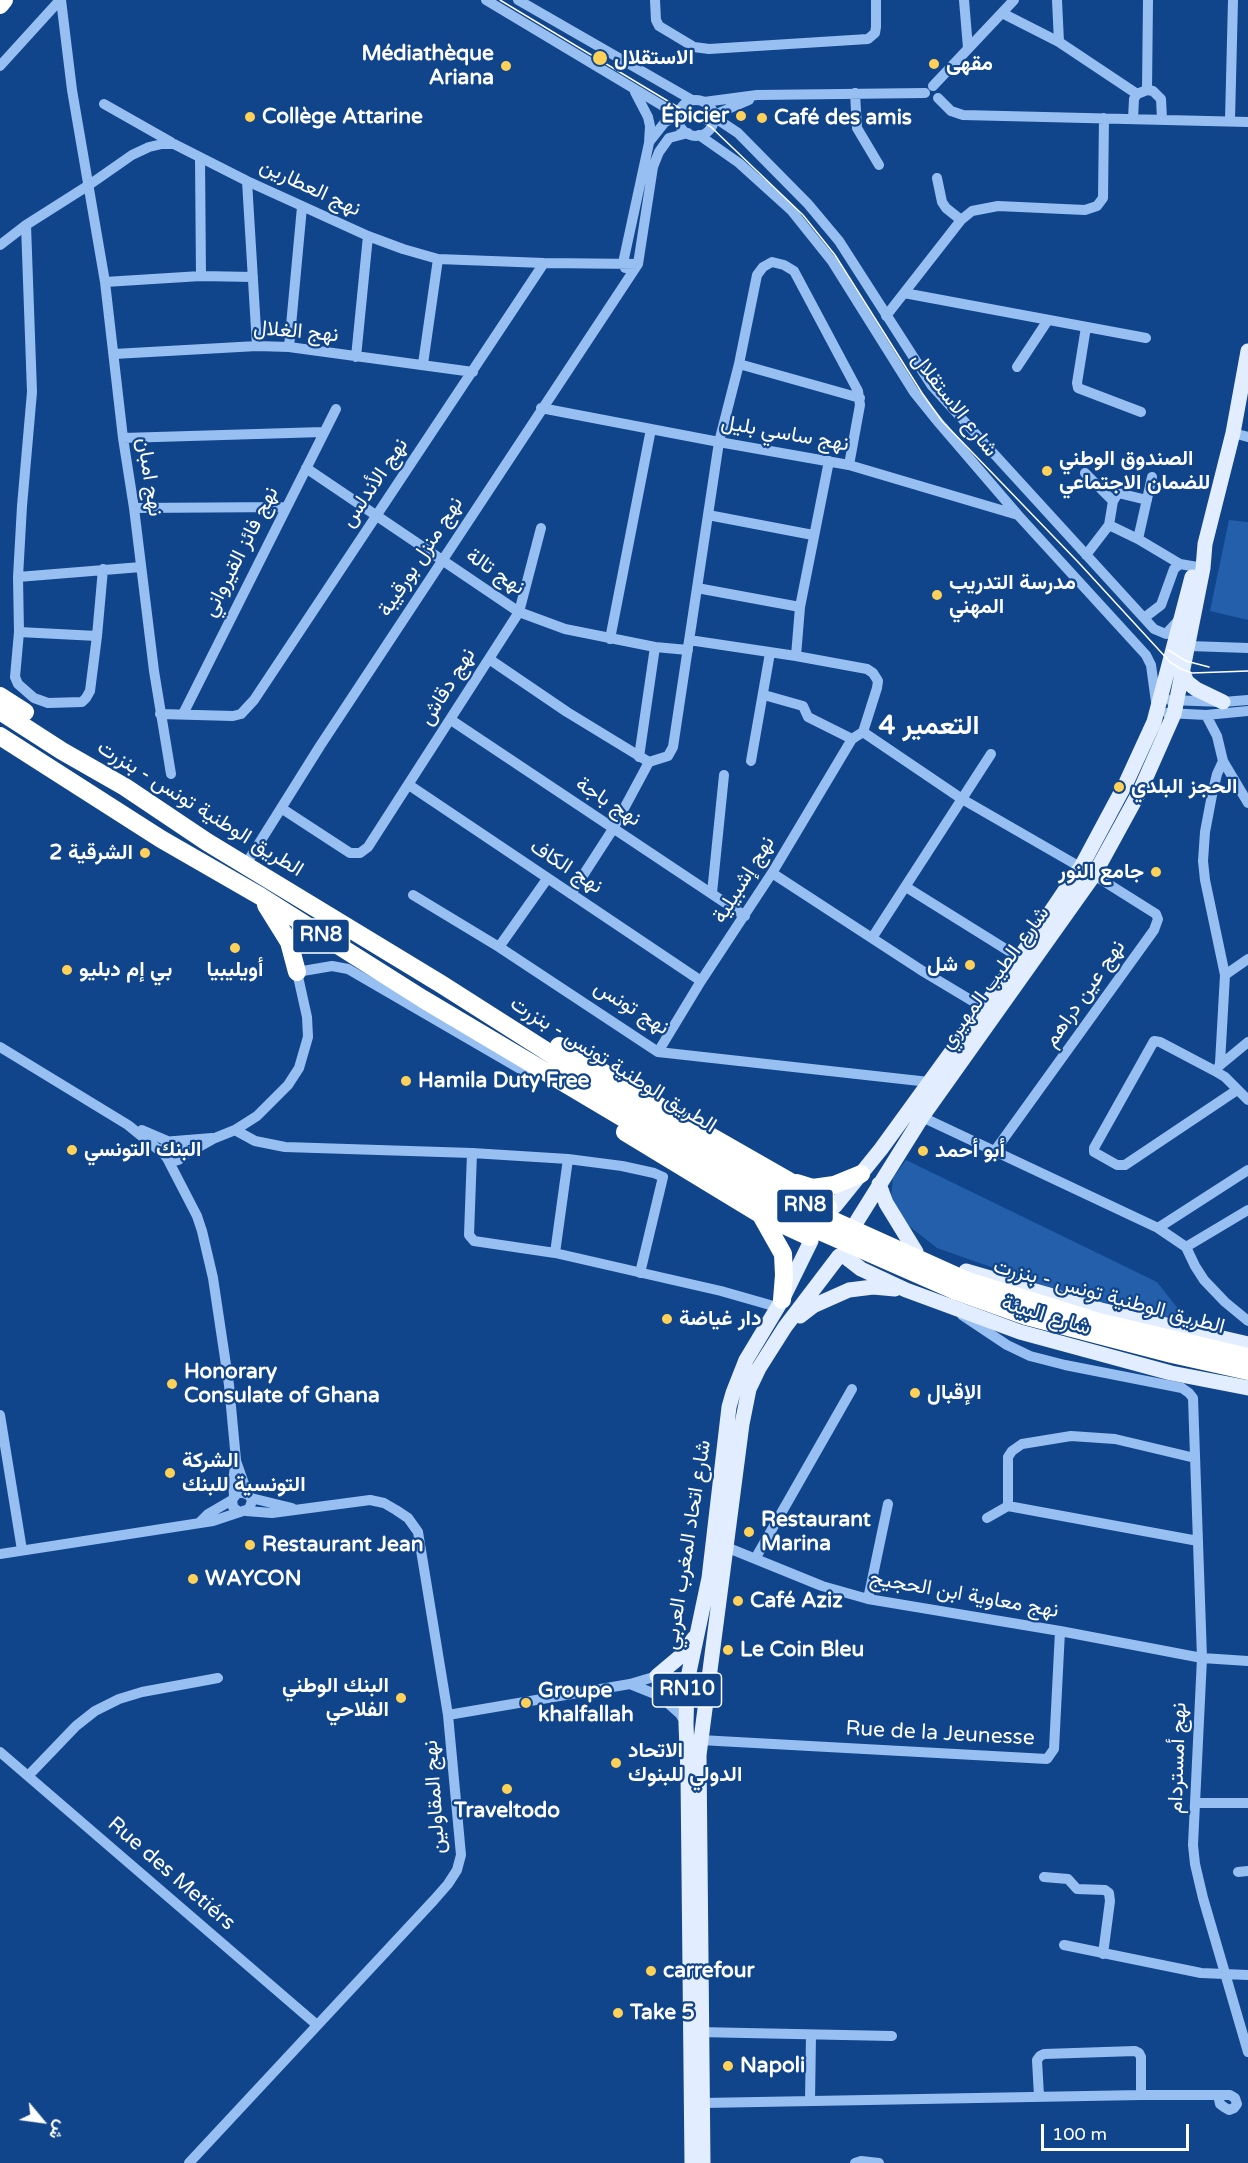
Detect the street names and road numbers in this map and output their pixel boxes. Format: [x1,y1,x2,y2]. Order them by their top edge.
street label: نهج العطارين [255,154,365,222]
street label: نهج الغلال [252,316,340,348]
street label: شارع الاستقلال [905,348,1003,462]
street label: نهج ساسي بليل [719,410,851,458]
street label: نهج الأندلس [336,434,414,532]
street label: نهج امبان [130,436,168,518]
street label: نهج فائز القيرواني [197,483,285,621]
street label: نهج منزل بورقيبة [373,492,469,622]
street label: نهج تالة [461,543,529,601]
street label: نهج دقاش [414,644,482,730]
street label: الطريق الوطنية تونس - بنزرت [92,735,308,883]
street label: نهج باجة [571,772,645,832]
street label: نهج إشبيلية [707,832,781,928]
street label: نهج الكاف [525,834,607,900]
street label: شارع الطيب المهيري [935,902,1055,1054]
road number: RN8 [292,919,350,953]
street label: نهج عين دراهم [1039,936,1131,1052]
street label: نهج تونس [589,975,673,1041]
street label: الطريق الوطنية تونس - بنزرت [505,991,721,1139]
road number: RN8 [776,1189,834,1223]
street label: الطريق الوطنية تونس - بنزرت [991,1254,1227,1340]
street label: شارع البيئة [998,1291,1094,1341]
street label: شارع اتحاد المغرب العربي [659,1438,717,1652]
street label: نهج معاوية ابن الحجيج [867,1566,1061,1624]
road number: RN10 [652,1673,722,1707]
street label: نهج أمستردام [1163,1702,1193,1814]
street label: Rue de la Jeunesse [845,1716,1035,1752]
street label: نهج المقاولين [418,1739,452,1855]
street label: Rue des Metiérs [102,1812,240,1936]

